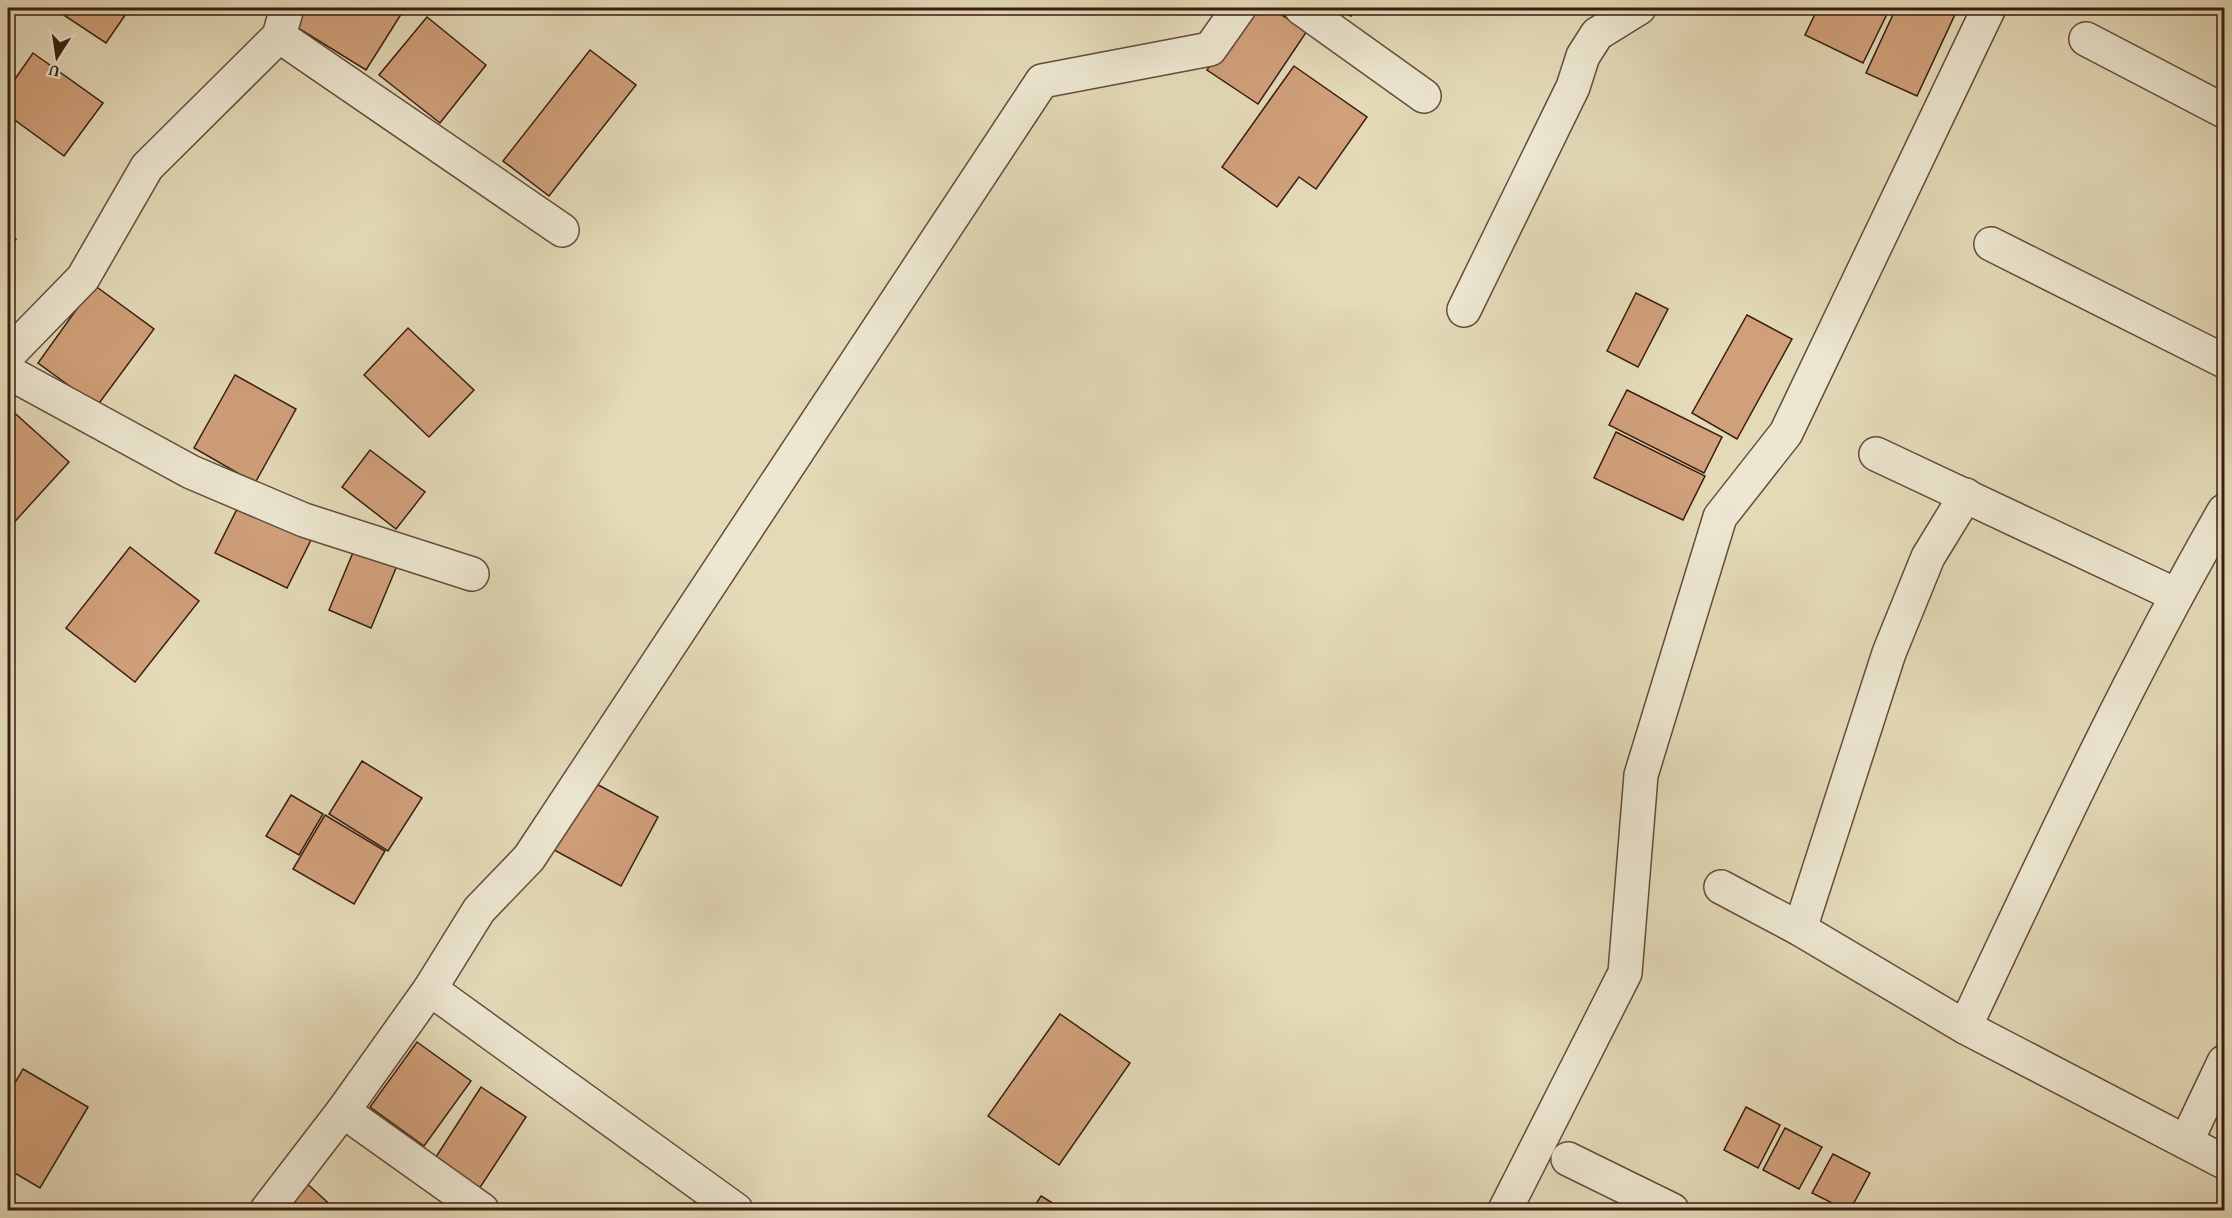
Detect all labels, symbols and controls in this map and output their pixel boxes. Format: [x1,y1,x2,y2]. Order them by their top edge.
north arrow [27,27,87,87]
text: U [46,59,62,85]

